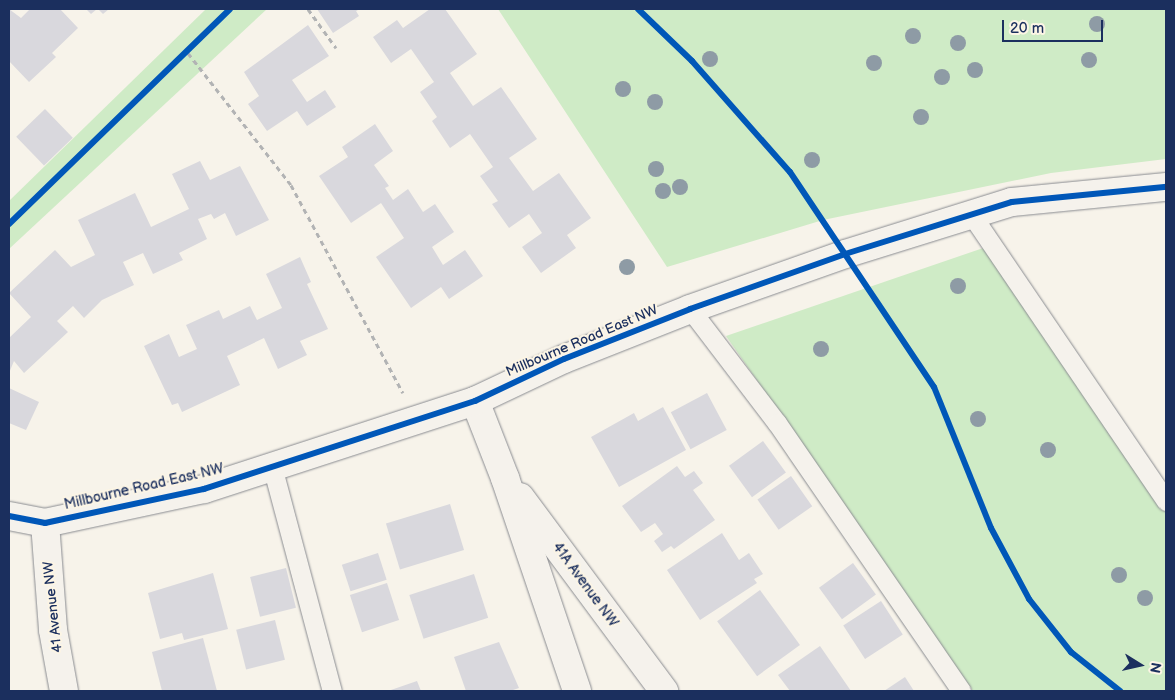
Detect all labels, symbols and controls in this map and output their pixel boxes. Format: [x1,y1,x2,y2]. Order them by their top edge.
scale bar [1005,10,1106,42]
text: 20 m [1010,19,1044,38]
street label: Millbourne Road East NW [504,301,660,381]
street label: Millbourne Road East NW [63,460,225,514]
street label: 41A Avenue NW [549,539,621,631]
street label: 41 Avenue NW [40,560,66,654]
north arrow [1115,640,1165,690]
text: N [1146,661,1165,674]

